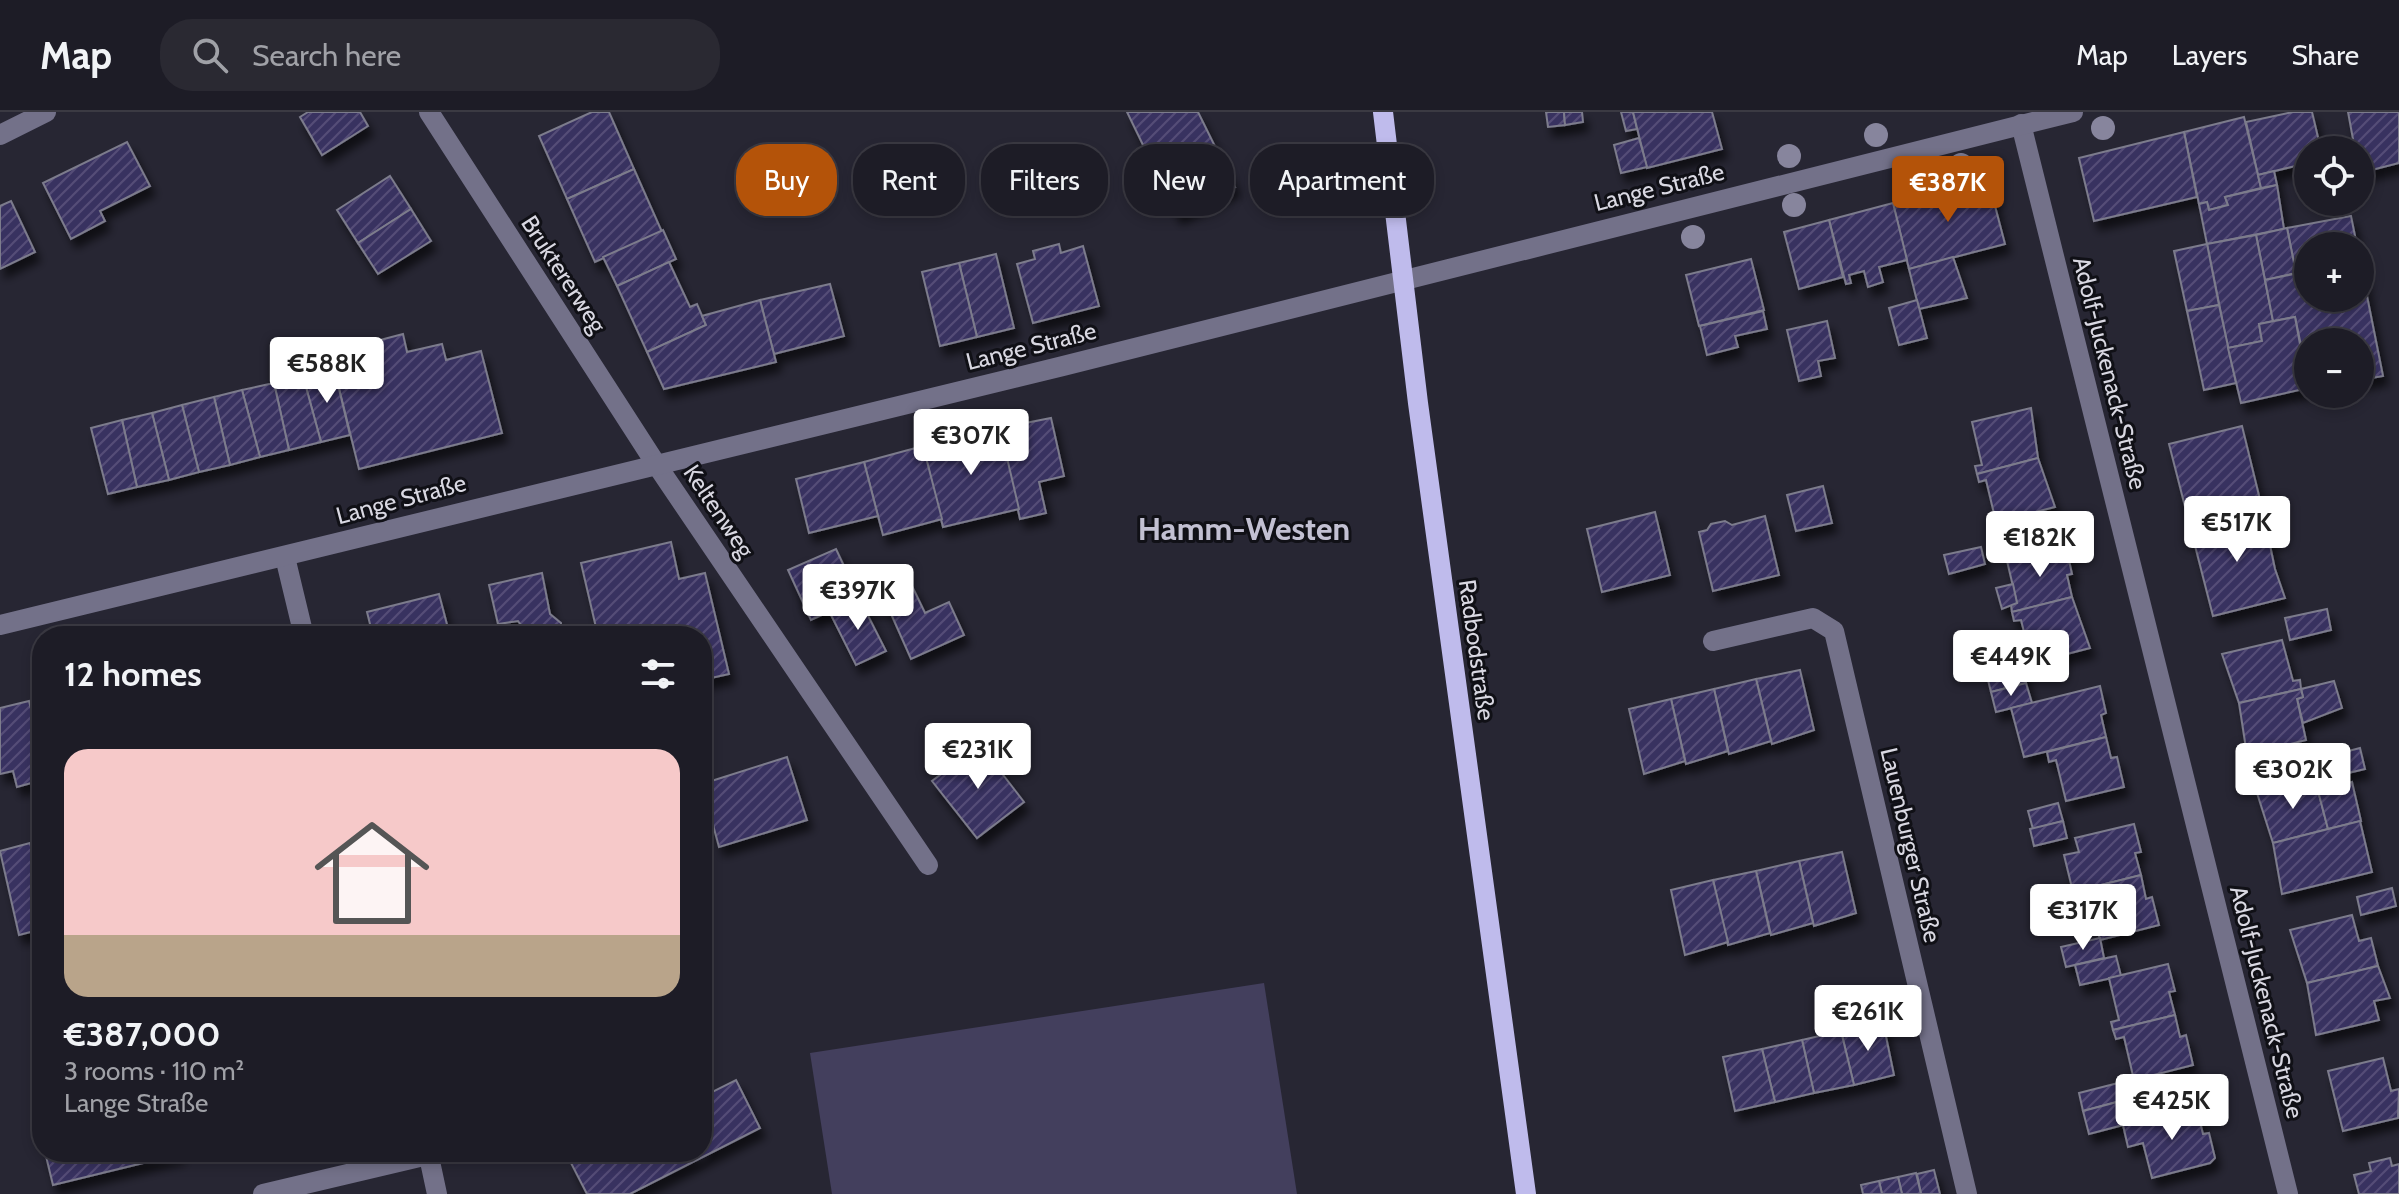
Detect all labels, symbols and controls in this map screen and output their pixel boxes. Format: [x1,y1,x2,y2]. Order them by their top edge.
search box [160,19,720,91]
text: Map [40,32,112,79]
icon: search [188,33,232,77]
text: Search here [252,37,401,74]
text: Map [2076,38,2128,72]
text: Layers [2172,38,2247,72]
text: Share [2291,38,2359,72]
map controls [2294,136,2374,408]
button: locate [2294,136,2374,216]
chip: Buy [736,144,837,216]
chip: Rent [853,144,965,216]
chip: Filters [981,144,1108,216]
chip: New [1124,144,1234,216]
chip: Apartment [1250,144,1434,216]
pin: €387K [1892,156,2004,224]
street label: Lange Straße [1591,157,1727,217]
text: €387K [1910,166,1986,198]
street label: Bruktererweg [515,210,613,339]
button: + [2294,232,2374,312]
street label: Adolf-Juckenack-Straße [2067,254,2153,492]
street label: Lange Straße [963,316,1099,376]
button: − [2294,328,2374,408]
pin: €588K [271,337,383,405]
text: €588K [288,347,366,379]
pin: €307K [915,409,1027,477]
text: €307K [932,419,1010,451]
street label: Keltenweg [677,459,761,564]
street label: Lange Straße [333,468,469,530]
pin: €517K [2181,496,2293,564]
text: €517K [2202,506,2272,538]
district label: Hamm-Westen [1138,509,1350,548]
pin: €182K [1984,511,2096,579]
text: €182K [2004,521,2076,553]
pin: €397K [802,564,914,632]
text: €397K [821,574,895,606]
street label: Radbodstraße [1453,578,1501,722]
pin: €449K [1955,630,2067,698]
text: €449K [1971,640,2051,672]
icon: filters [636,652,680,696]
text: 12 homes [64,653,202,695]
pin: €231K [922,723,1034,791]
text: €231K [943,733,1013,765]
pin: €302K [2237,743,2349,811]
street label: Lauenburger Straße [1874,745,1948,945]
text: €302K [2253,753,2333,785]
icon: home [300,801,444,945]
street label: Adolf-Juckenack-Straße [2224,883,2310,1121]
pin: €317K [2027,884,2139,952]
text: €317K [2048,894,2118,926]
pin: €261K [1812,985,1924,1053]
text: €261K [1833,995,1903,1027]
text: €387,000 [64,1013,220,1055]
text: 3 rooms · 110 m² [64,1055,244,1087]
pin: €425K [2116,1074,2228,1142]
text: €425K [2134,1084,2210,1116]
text: Lange Straße [64,1087,208,1119]

